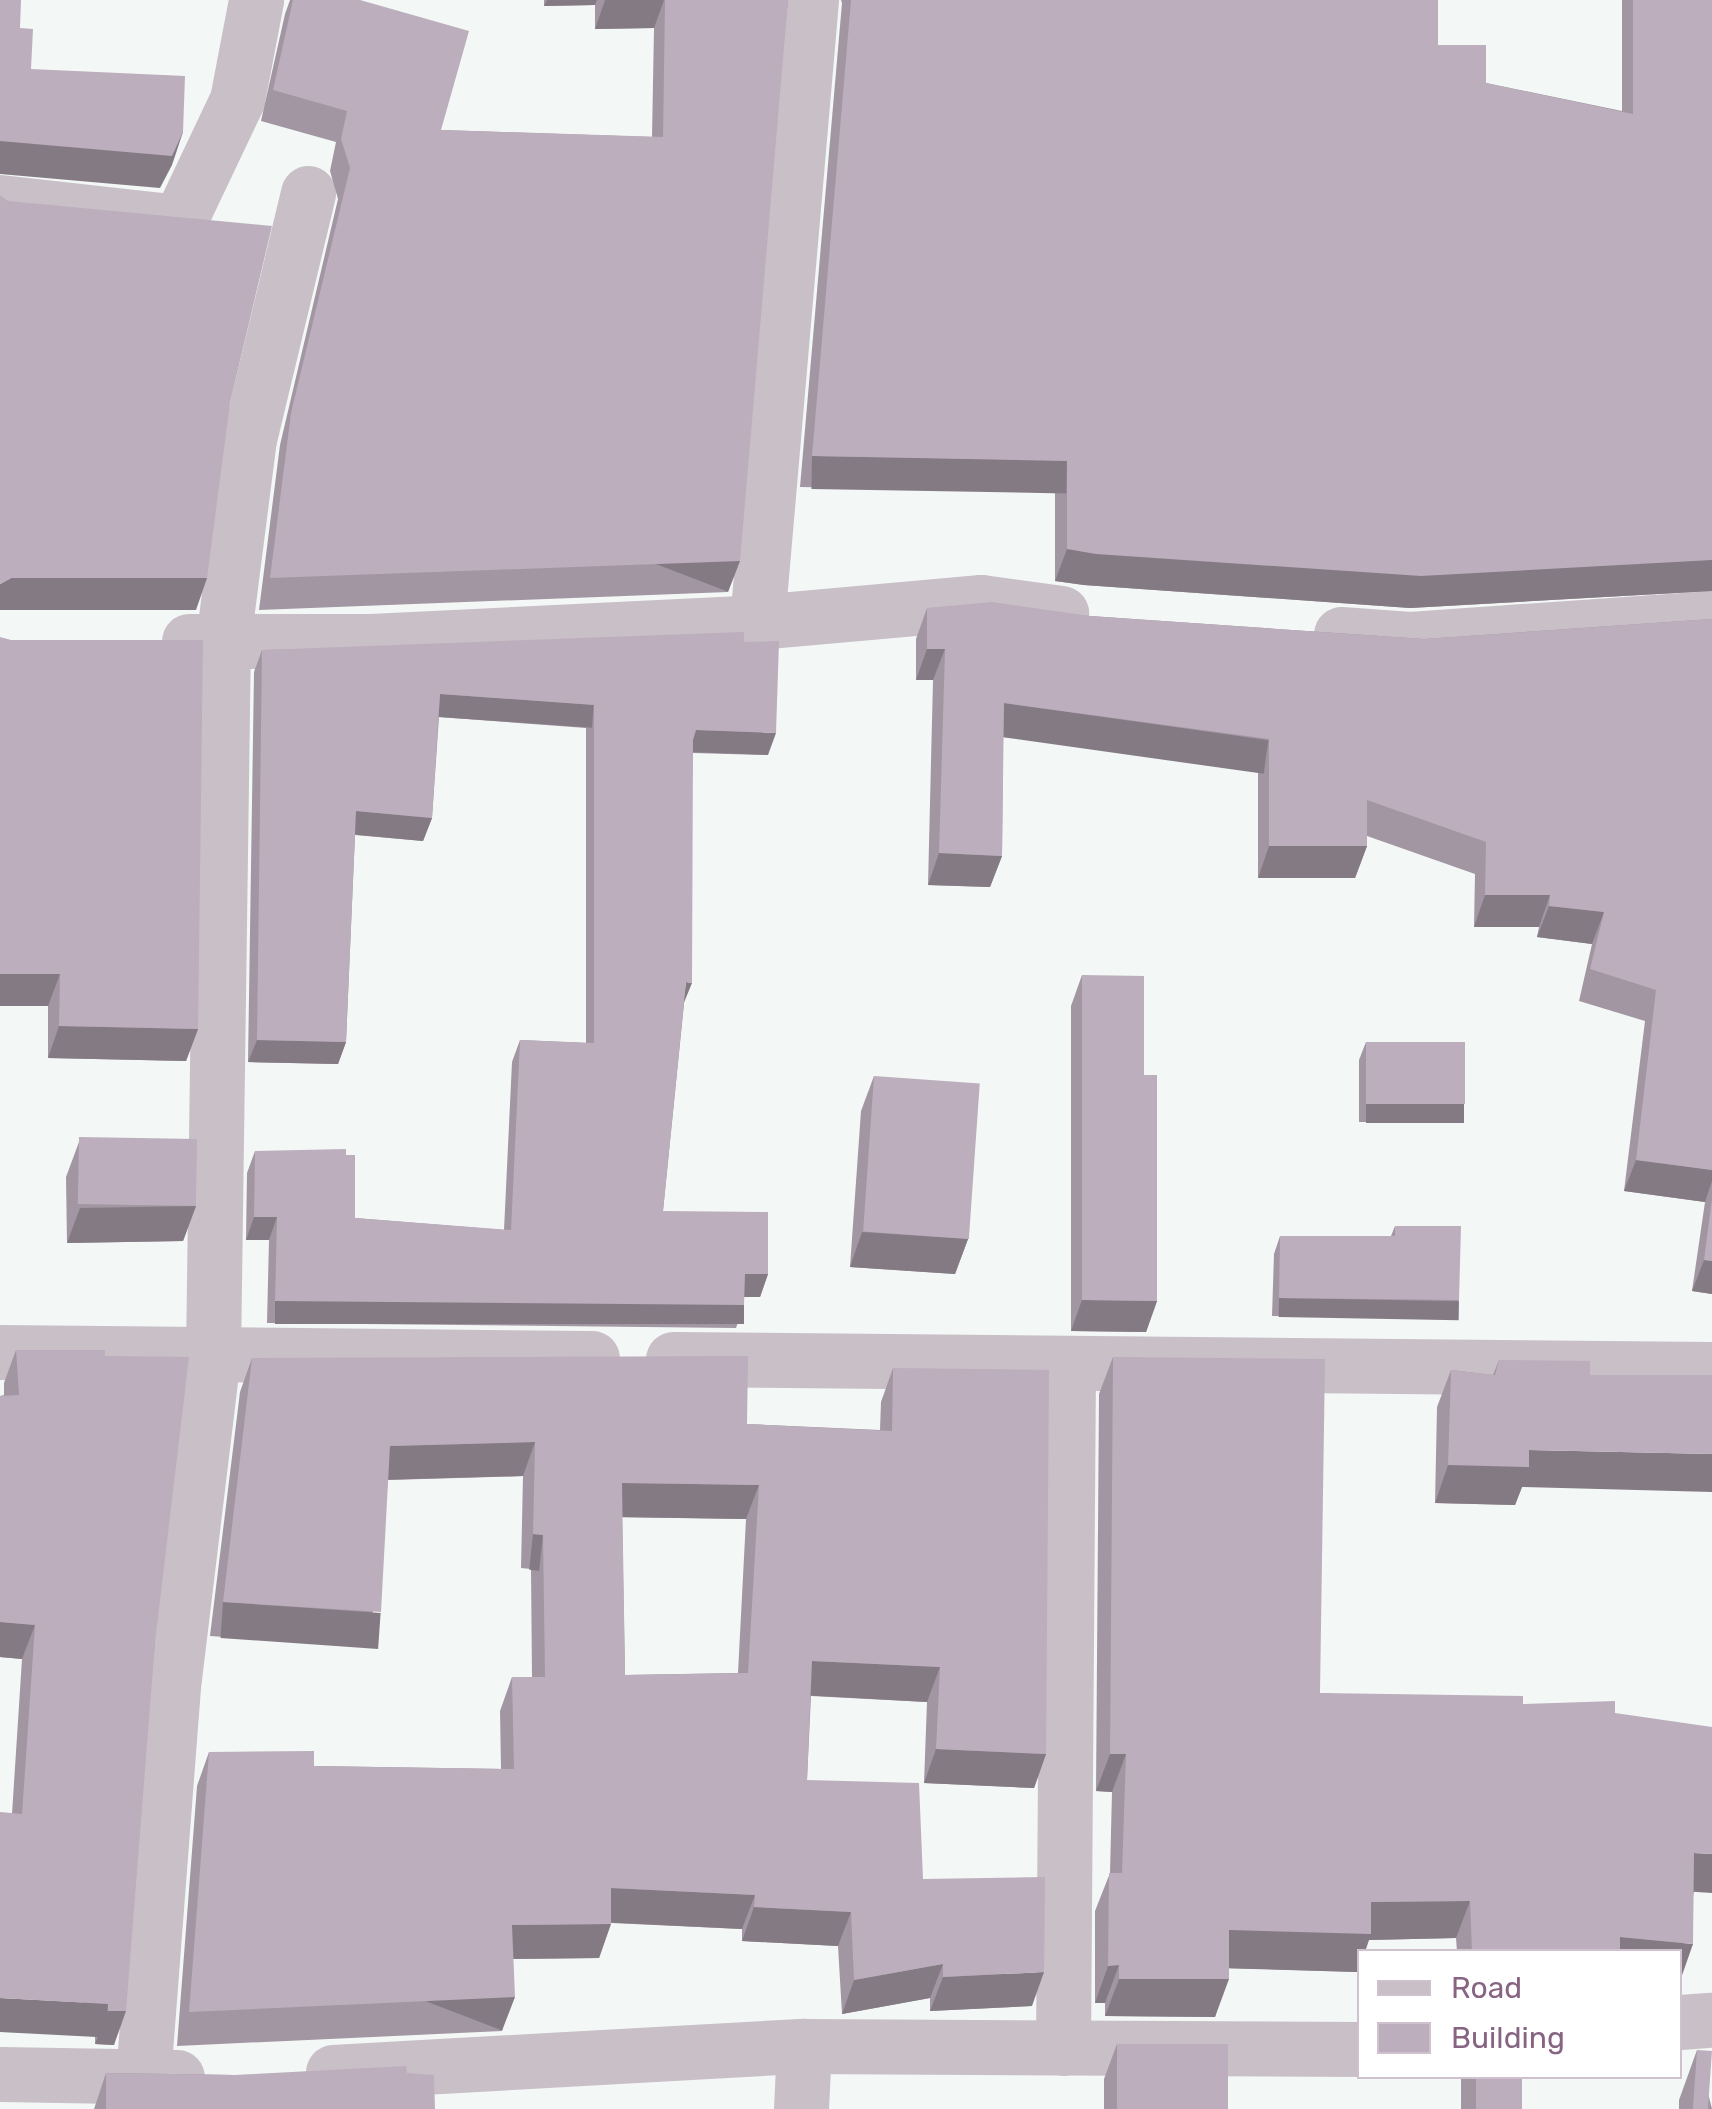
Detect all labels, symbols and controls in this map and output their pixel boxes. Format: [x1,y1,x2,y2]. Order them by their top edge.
legend [1357,1949,1682,2079]
text: Road [1451,1970,1522,2006]
text: Building [1451,2020,1565,2056]

